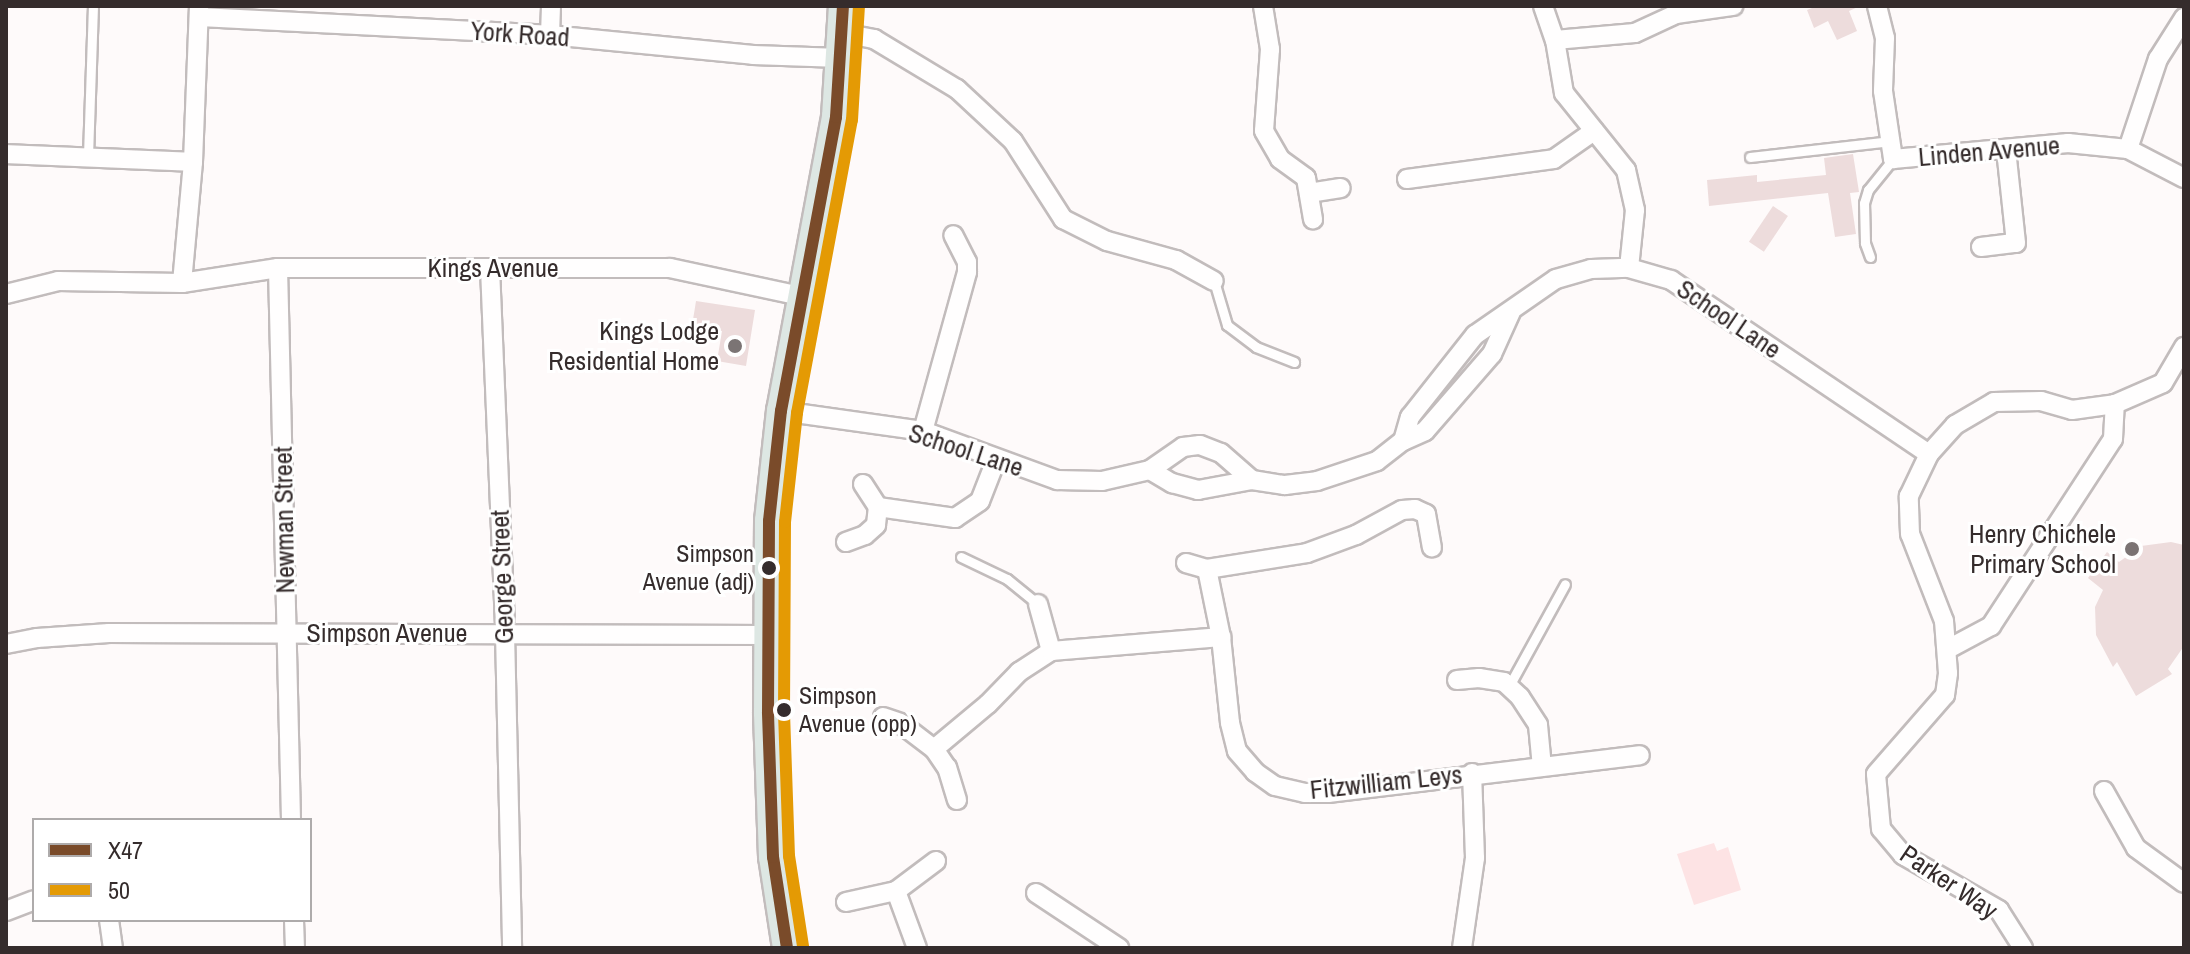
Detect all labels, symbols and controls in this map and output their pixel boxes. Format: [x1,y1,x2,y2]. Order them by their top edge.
street label: York Road [470,15,570,53]
street label: Linden Avenue [1916,129,2062,173]
street label: Kings Avenue [427,252,559,284]
street label: School Lane [1671,273,1787,365]
place label: Kings Lodge Residential Home [548,315,719,376]
marker: Kings Lodge Residential Home [726,337,744,355]
street label: School Lane [905,417,1027,483]
street label: Newman Street [267,446,301,594]
street label: George Street [484,510,520,644]
place label: Henry Chichele Primary School [1969,518,2116,580]
place label: Simpson Avenue (adj) [643,540,754,596]
marker: Henry Chichele Primary School [2123,540,2141,558]
marker: Simpson Avenue (adj) [761,560,777,576]
street label: Simpson Avenue [306,617,468,649]
place label: Simpson Avenue (opp) [799,682,917,738]
marker: Simpson Avenue (opp) [776,702,792,718]
street label: Fitzwilliam Leys [1308,758,1464,806]
legend [32,818,312,922]
text: X47 [108,834,143,866]
street label: Parker Way [1894,838,2004,926]
text: 50 [108,874,130,906]

